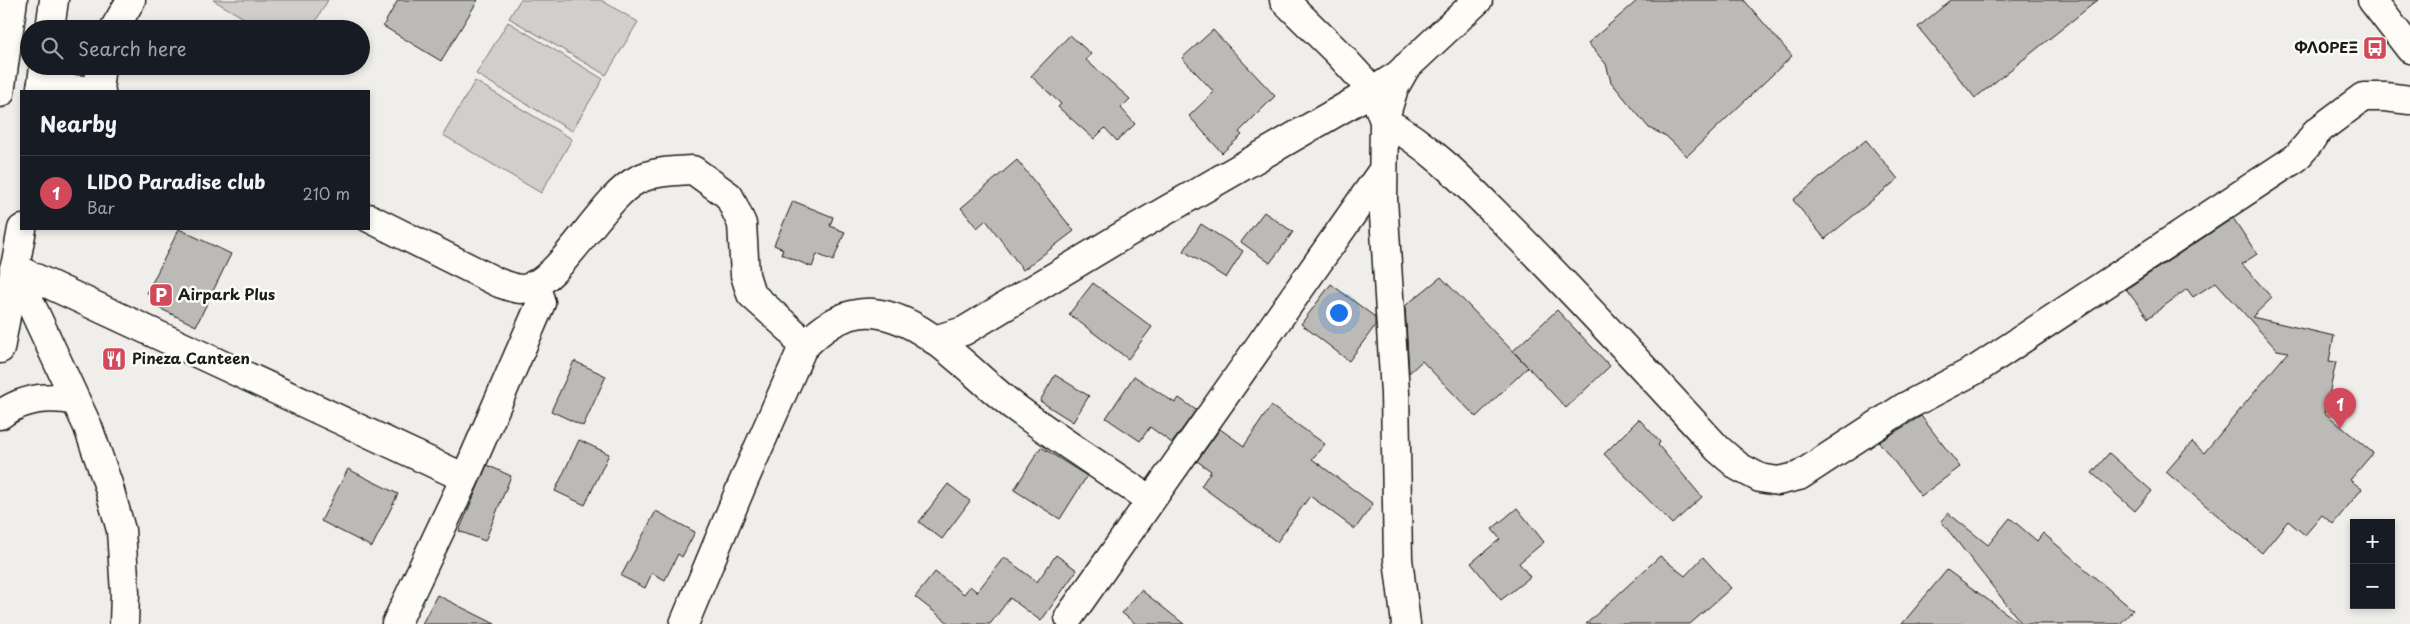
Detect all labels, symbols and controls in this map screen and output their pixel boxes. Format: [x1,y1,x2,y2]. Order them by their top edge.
search box [20,20,370,75]
icon: search [38,34,66,62]
text: Search here [78,34,187,62]
place label: ΦΛΟΡΕΞ [2295,35,2358,58]
bus stop icon: ΦΛΟΡΕΞ [2362,35,2388,61]
text: Nearby [40,107,117,139]
text: LIDO Paradise club [87,167,266,195]
text: 1 [52,181,60,205]
text: 210 m [302,181,350,205]
text: Bar [87,195,115,219]
parking icon: Airpark Plus [148,282,174,308]
place label: Airpark Plus [178,282,275,305]
your location [1326,300,1352,326]
restaurant icon: Pineza Canteen [101,346,127,372]
place label: Pineza Canteen [132,346,250,369]
pin: 1 [2324,388,2356,429]
map controls [2350,519,2395,609]
button: + [2350,519,2395,564]
button: − [2350,564,2395,609]

